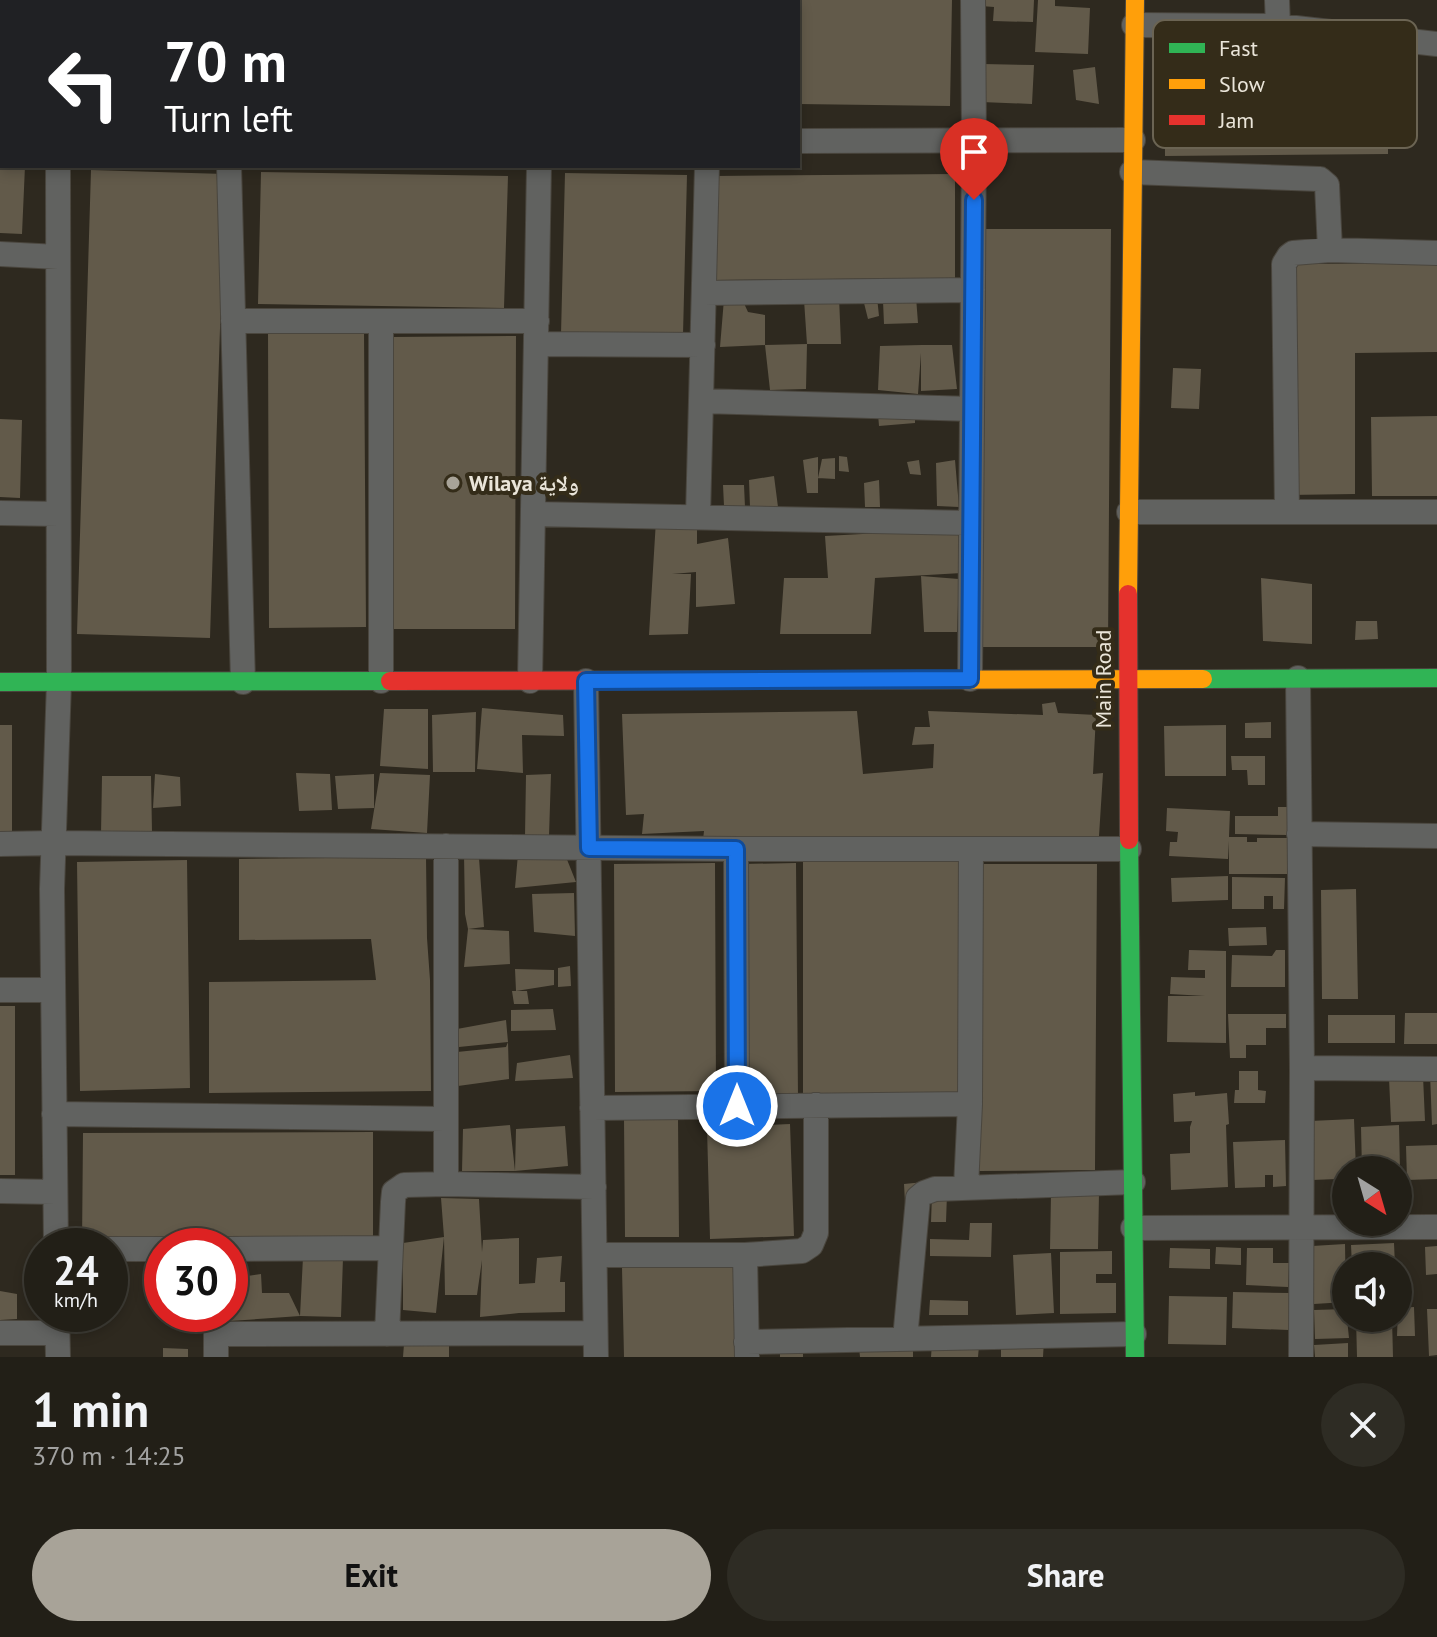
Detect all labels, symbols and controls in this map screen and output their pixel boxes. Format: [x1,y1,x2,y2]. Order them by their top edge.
legend [1153,20,1417,148]
text: 70 m [164,25,287,97]
icon: left [32,32,136,136]
text: Fast [1219,34,1259,62]
text: Slow [1219,70,1265,98]
text: Turn left [164,95,293,142]
text: Jam [1218,106,1254,134]
pin [940,118,1008,200]
icon: arrive [952,130,996,174]
place label: Wilaya ولاية [469,469,579,497]
marker: Wilaya ولاية [444,474,462,492]
street label: Main Road [1089,630,1117,728]
position arrow [695,1064,779,1148]
north arrow [1332,1156,1412,1236]
map controls [1332,1156,1412,1332]
speed limit sign: 30 [144,1228,248,1332]
text: 24 [53,1244,99,1296]
button: sound [1332,1252,1412,1332]
text: km/h [54,1287,98,1313]
text: 1 min [32,1378,149,1440]
button: close [1321,1383,1405,1467]
text: 370 m · 14:25 [32,1439,186,1472]
button: Exit [32,1529,711,1621]
button: Share [727,1529,1405,1621]

